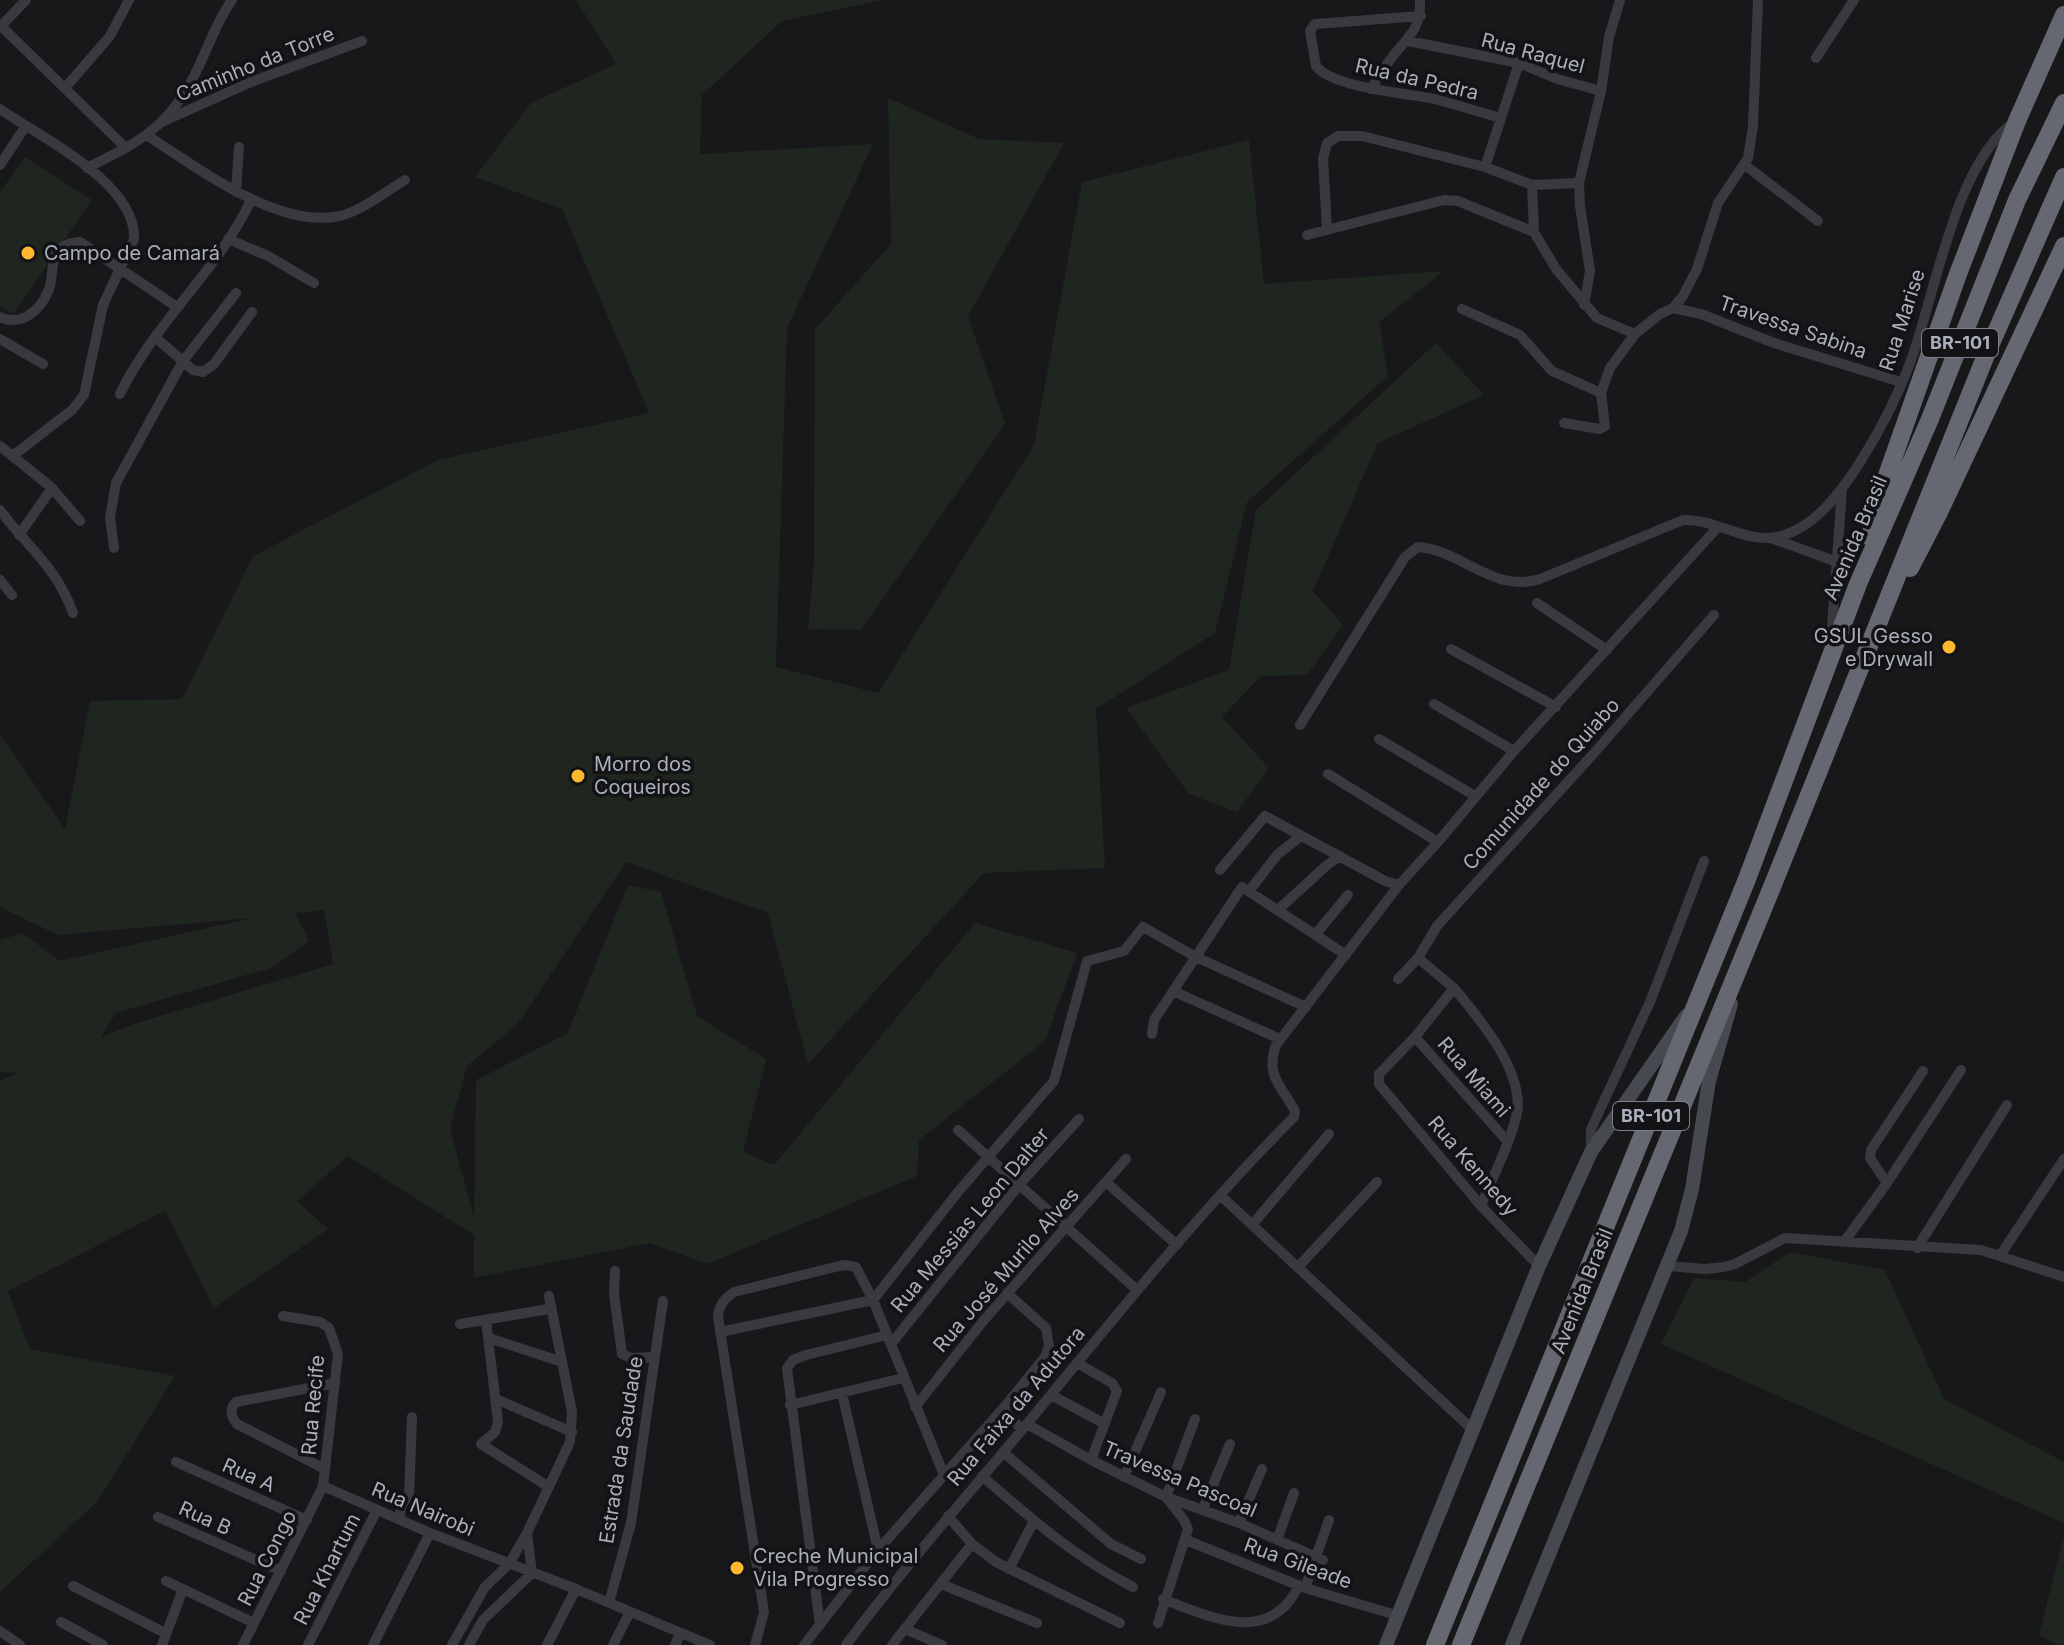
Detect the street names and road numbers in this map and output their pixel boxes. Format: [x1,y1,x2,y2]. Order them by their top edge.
street label: Caminho da Torre [172,21,338,107]
street label: Rua Raquel [1479,28,1587,78]
street label: Rua da Pedra [1353,53,1481,105]
street label: Rua Marise [1874,266,1930,374]
street label: Travessa Sabina [1716,290,1870,364]
road number: BR-101 [1922,329,1998,357]
street label: Avenida Brasil [1818,472,1892,604]
street label: Comunidade do Quiabo [1458,693,1624,875]
street label: Rua Miami [1433,1032,1515,1122]
road number: BR-101 [1613,1102,1689,1130]
street label: Rua Kennedy [1423,1111,1523,1221]
street label: Rua Messias Leon Dalter [886,1123,1055,1317]
street label: Rua José Murilo Alves [928,1183,1084,1357]
street label: Avenida Brasil [1546,1225,1618,1357]
street label: Rua Faixa da Adutora [942,1321,1090,1491]
street label: Rua Recife [297,1354,329,1456]
street label: Estrada da Saudade [594,1355,648,1545]
street label: Travessa Pascoal [1099,1436,1261,1522]
street label: Rua A [219,1453,279,1497]
street label: Rua Nairobi [368,1477,478,1541]
street label: Rua B [175,1496,235,1540]
street label: Rua Congo [233,1506,301,1610]
street label: Rua Khartum [289,1509,365,1629]
street label: Rua Gileade [1241,1532,1355,1594]

